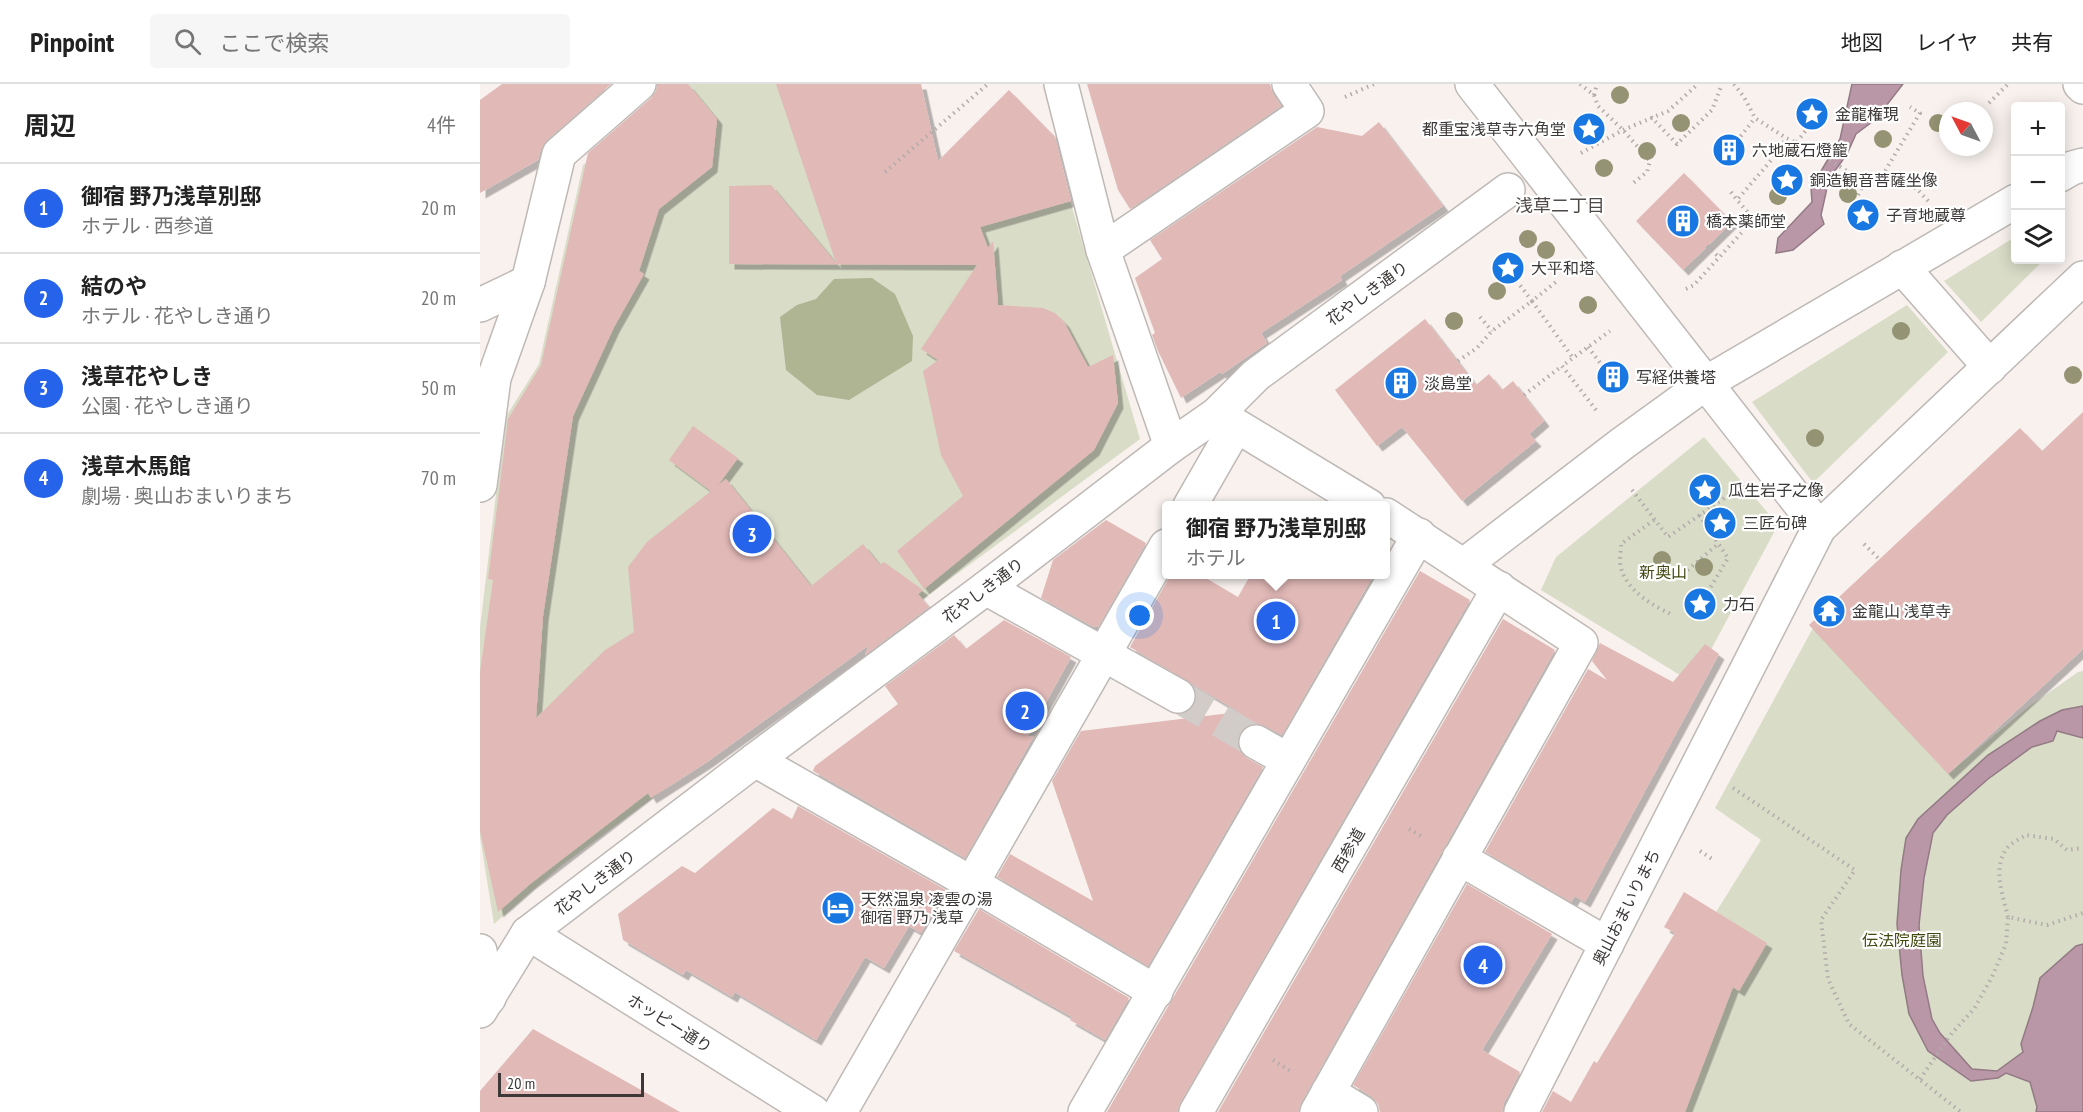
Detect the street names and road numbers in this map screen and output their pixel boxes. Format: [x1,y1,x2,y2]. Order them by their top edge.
street label: 花やしき通り [1322,257,1412,329]
street label: 花やしき通り [939,553,1027,627]
street label: 西参道 [1327,824,1369,876]
street label: 花やしき通り [551,845,639,919]
street label: 奥山おまいりまち [1588,845,1664,969]
street label: ホッピー通り [624,989,716,1057]

